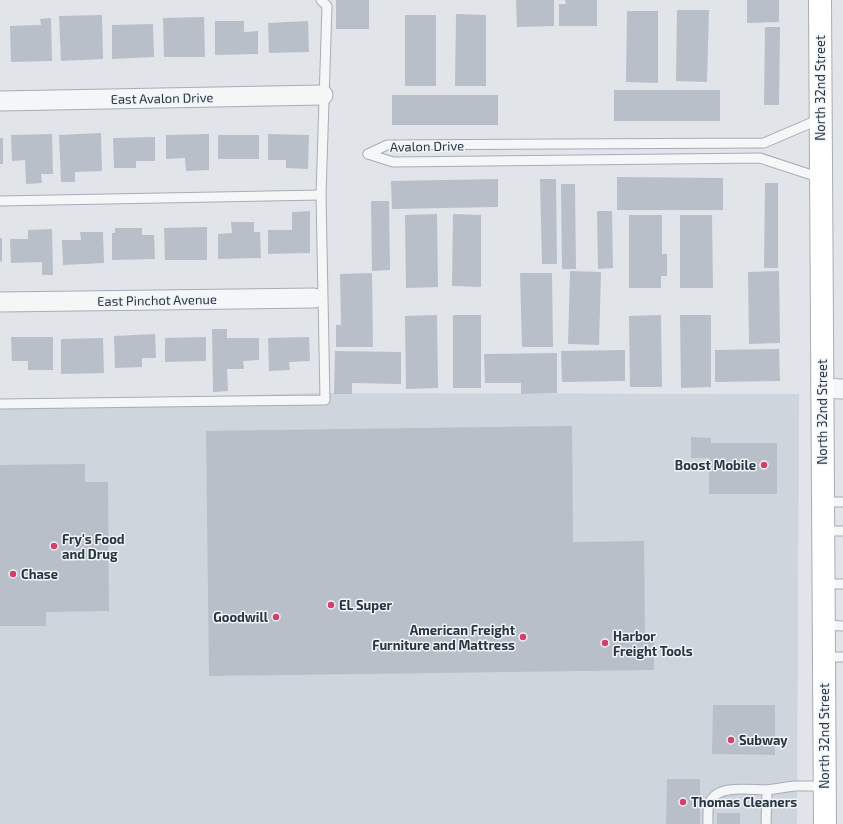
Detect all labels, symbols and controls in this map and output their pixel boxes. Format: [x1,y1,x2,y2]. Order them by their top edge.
street label: North 32nd Street [812,35,828,141]
street label: East Avalon Drive [110,89,214,107]
street label: Avalon Drive [390,137,464,155]
street label: East Pinchot Avenue [97,291,217,309]
street label: North 32nd Street [814,359,830,465]
place label: Boost Mobile [675,457,756,473]
marker: Boost Mobile [759,460,769,470]
place label: Fry's Food and Drug [62,531,125,562]
marker: Fry's Food and Drug [49,541,59,551]
place label: Chase [21,566,58,582]
marker: Chase [8,569,18,579]
place label: EL Super [339,597,392,613]
marker: EL Super [326,600,336,610]
place label: Goodwill [213,609,269,625]
marker: Goodwill [271,612,281,622]
place label: American Freight Furniture and Mattress [372,622,516,653]
place label: Harbor Freight Tools [613,628,693,659]
marker: American Freight Furniture and Mattress [518,632,528,642]
marker: Harbor Freight Tools [600,638,610,648]
street label: North 32nd Street [816,683,832,789]
place label: Subway [739,732,788,748]
marker: Subway [726,735,736,745]
place label: Thomas Cleaners [691,794,797,810]
marker: Thomas Cleaners [678,797,688,807]

